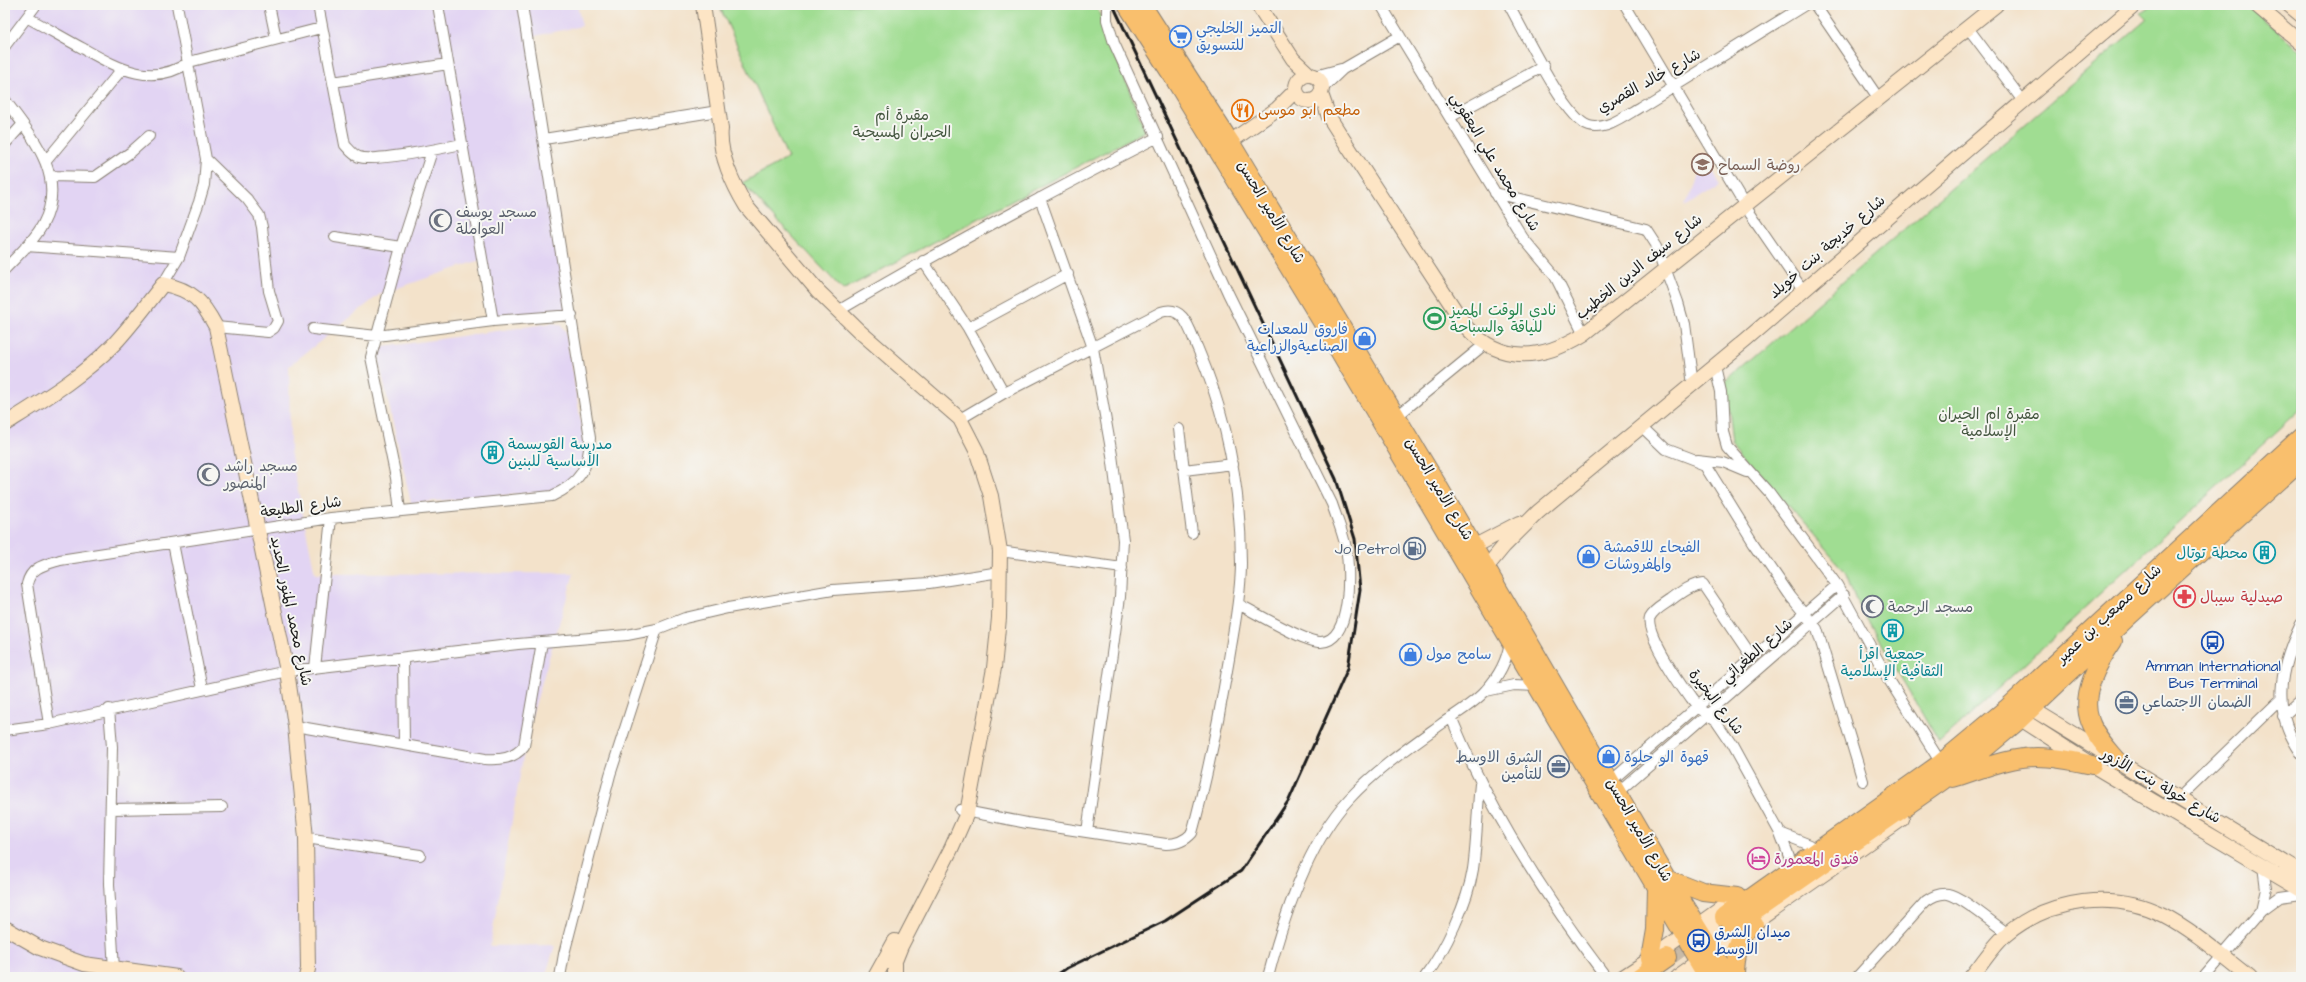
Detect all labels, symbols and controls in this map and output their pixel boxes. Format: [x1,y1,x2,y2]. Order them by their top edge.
place label: التميز الخليجي للتسويق [1196,18,1282,56]
supermarket icon: التميز الخليجي للتسويق [1167,24,1193,50]
street label: شارع خالد القصري [1593,44,1705,118]
street label: شارع محمد علي اليعقوبي [1443,89,1545,236]
restaurant icon: مطعم ابو موسى [1229,97,1255,123]
place label: مطعم ابو موسى [1258,100,1360,122]
park label: مقبرة أم الحيران المسيحية [853,105,951,143]
school or university icon: روضة السماح [1690,152,1716,178]
place label: روضة السماح [1718,155,1800,176]
street label: شارع الأمير الحسن [1232,157,1310,267]
street label: شارع خديجة بنت خويلد [1764,190,1890,304]
place label: مسجد يوسف العواملة [456,202,537,240]
mosque icon: مسجد يوسف العواملة [428,208,454,234]
street label: شارع سيف الدين الخطيب [1571,209,1707,325]
place label: نادي الوقت المميز للياقة والسباحة [1448,300,1556,338]
sports icon: نادي الوقت المميز للياقة والسباحة [1421,306,1447,332]
place label: فاروق للمعدات الصناعيةوالزراعية [1247,319,1348,357]
shop icon: فاروق للمعدات الصناعيةوالزراعية [1351,325,1377,351]
park label: مقبرة ام الحيران الإسلامية [1938,404,2040,442]
place label: مدرسة القويسمة الأساسية للبنين [508,434,612,472]
street label: شارع الأمير الحسن [1400,434,1478,544]
building icon: مدرسة القويسمة الأساسية للبنين [479,440,505,466]
place label: مسجد راشد المنصور [223,456,298,494]
mosque icon: مسجد راشد المنصور [195,462,221,488]
street label: شارع الطليعة [259,491,343,523]
street label: شارع محمد المنور الحديد [265,534,317,688]
fuel station icon: Jo Petrol [1402,536,1428,562]
place label: الفيحاء للاقمشة والمفروشات [1604,537,1700,575]
place label: Jo Petrol [1335,539,1400,560]
building icon: محطة توتال [2251,540,2277,566]
shop icon: الفيحاء للاقمشة والمفروشات [1576,543,1602,569]
place label: محطة توتال [2176,543,2248,564]
street label: شارع مصعب بن عمير [2050,560,2166,670]
pharmacy icon: صيدلية سيبال [2172,584,2198,610]
place label: صيدلية سيبال [2200,587,2283,608]
mosque icon: مسجد الرحمة [1859,594,1885,620]
place label: مسجد الرحمة [1888,597,1973,618]
street label: شارع الطغرائي [1717,614,1799,690]
building icon: جمعية اقرأ الثقافية الإسلامية [1879,618,1905,644]
bus stop icon: Amman International Bus Terminal [2200,630,2226,656]
shop icon: سامح مول [1397,641,1423,667]
place label: سامح مول [1426,644,1492,665]
place label: جمعية اقرأ الثقافية الإسلامية [1841,644,1943,682]
place label: Amman International Bus Terminal [2145,656,2281,694]
street label: شارع البخيرة [1684,665,1748,739]
office icon: الضمان الاجتماعي [2114,689,2140,715]
place label: الضمان الاجتماعي [2142,692,2252,715]
street label: شارع خولة بنت الأزور [2096,743,2225,829]
shop icon: قهوة الو حلوة [1595,744,1621,770]
place label: الشرق الاوسط للتأمين [1456,747,1542,785]
place label: قهوة الو حلوة [1624,747,1709,768]
office icon: الشرق الاوسط للتأمين [1545,753,1571,779]
street label: شارع الأمير الحسن [1601,774,1677,886]
hotel icon: فندق المعمورة [1746,846,1772,872]
place label: فندق المعمورة [1774,849,1859,870]
place label: ميدان الشرق الأوسط [1714,922,1791,960]
bus stop icon: ميدان الشرق الأوسط [1685,928,1711,954]

